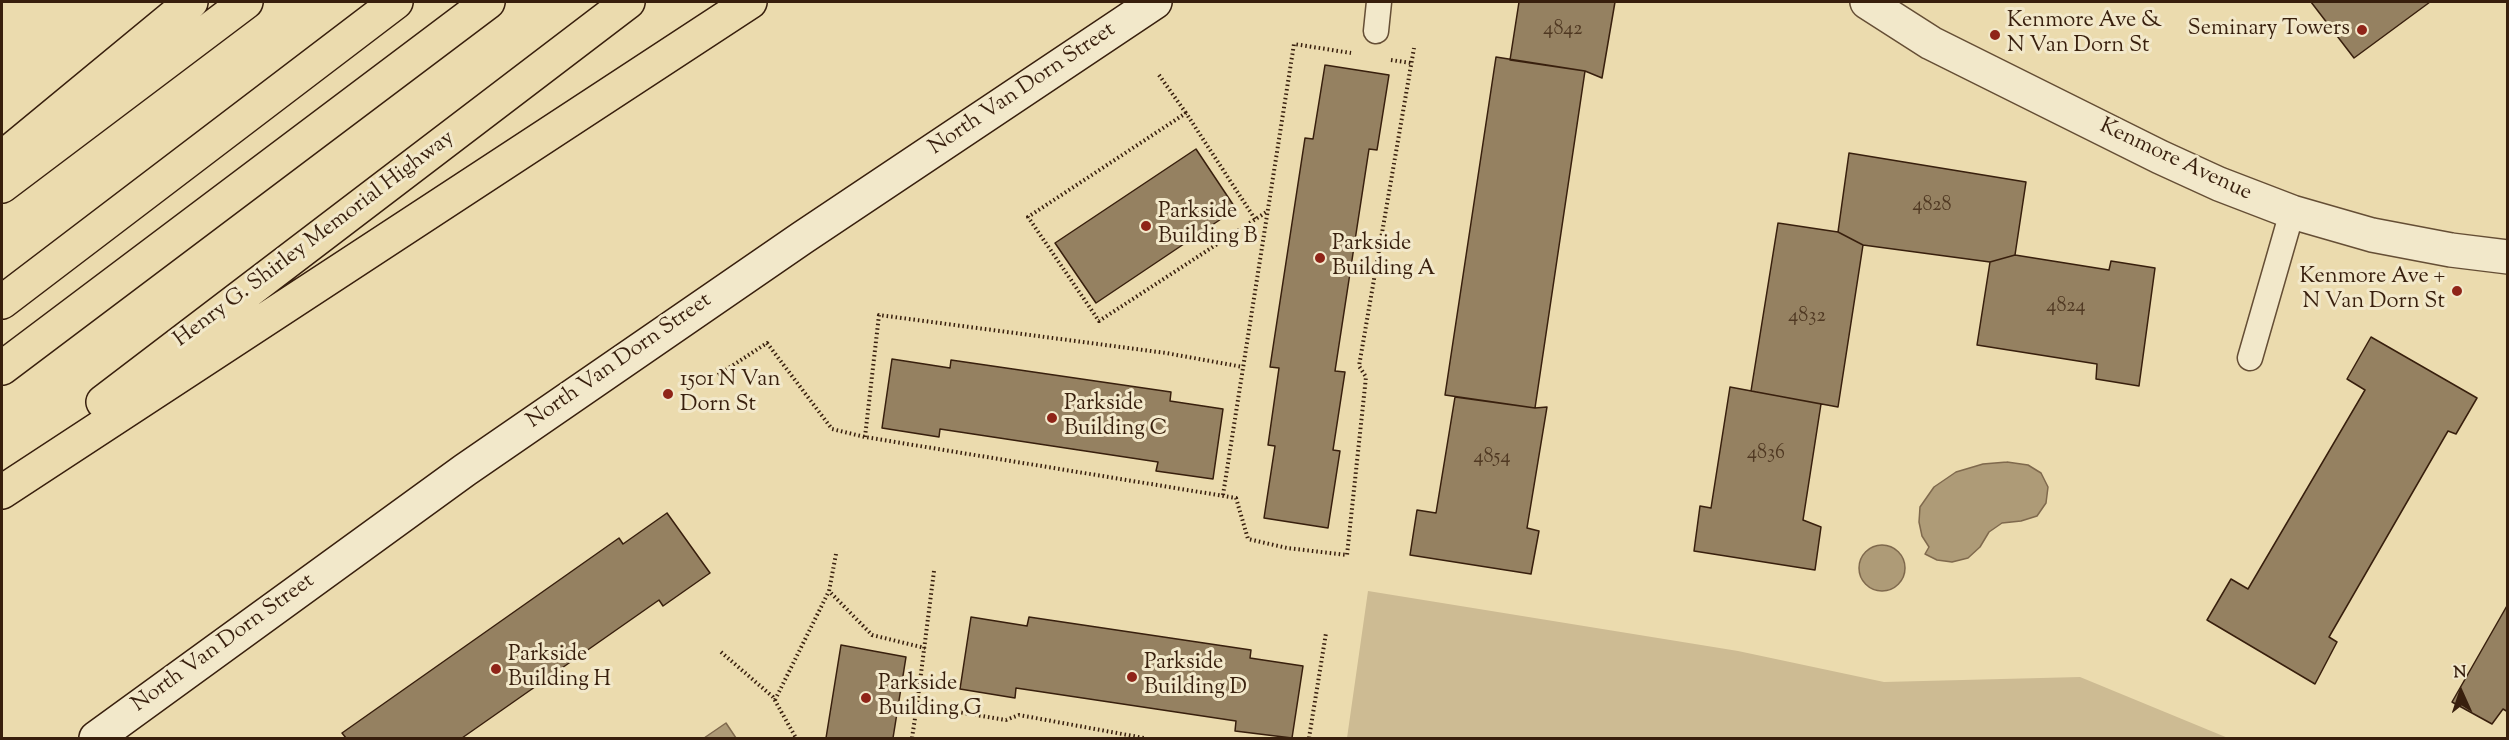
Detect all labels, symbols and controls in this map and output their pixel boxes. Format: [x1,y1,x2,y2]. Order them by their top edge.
place label: Kenmore Ave & N Van Dorn St [2007,9,2162,60]
place label: Seminary Towers [2188,17,2350,43]
street label: North Van Dorn Street [925,18,1121,162]
house number: 4842 [1543,19,1583,43]
marker: Seminary Towers [2355,23,2369,37]
marker: Kenmore Ave & N Van Dorn St [1988,28,2002,42]
street label: Kenmore Avenue [2095,114,2255,208]
street label: Henry G. Shirley Memorial Highway [170,126,460,354]
house number: 4828 [1912,195,1952,219]
place label: Parkside Building B [1158,200,1257,252]
marker: Parkside Building B [1139,219,1153,233]
place label: Parkside Building A [1332,232,1435,284]
marker: Parkside Building A [1313,251,1327,265]
place label: Kenmore Ave + N Van Dorn St [2300,265,2445,316]
marker: Kenmore Ave + N Van Dorn St [2450,284,2464,298]
street label: North Van Dorn Street [523,288,717,436]
house number: 4824 [2046,296,2086,320]
house number: 4832 [1788,306,1826,330]
place label: 1501 N Van Dorn St [680,368,780,420]
marker: 1501 N Van Dorn St [661,387,675,401]
place label: Parkside Building C [1064,392,1167,444]
marker: Parkside Building C [1045,411,1059,425]
house number: 4836 [1747,443,1785,467]
house number: 4854 [1474,447,1510,471]
street label: North Van Dorn Street [128,569,320,719]
place label: Parkside Building H [508,643,611,694]
place label: Parkside Building D [1144,651,1247,702]
marker: Parkside Building H [489,662,503,676]
north arrow [2431,662,2491,722]
text: N [2453,662,2467,685]
marker: Parkside Building D [1125,670,1139,684]
place label: Parkside Building G [878,672,982,724]
marker: Parkside Building G [859,691,873,705]

